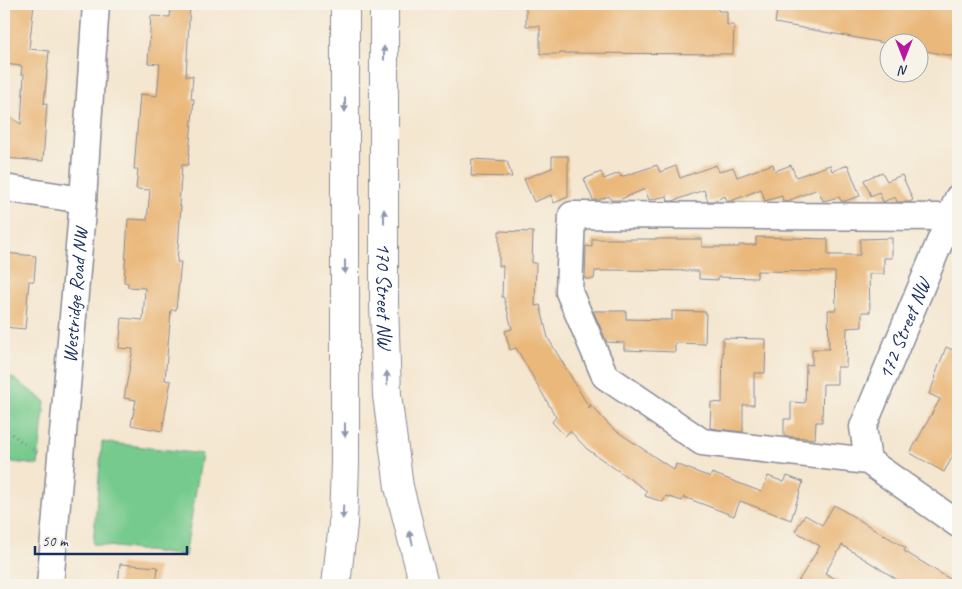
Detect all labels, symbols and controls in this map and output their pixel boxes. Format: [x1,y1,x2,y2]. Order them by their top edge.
north arrow [880,32,930,82]
one-way arrow [380,45,388,61]
text: N [897,62,908,79]
one-way arrow [341,97,349,113]
one-way arrow [380,207,388,223]
street label: Westridge Road NW [57,224,94,364]
street label: 170 Street NW [371,243,398,352]
one-way arrow [341,260,349,276]
street label: 172 Street NW [872,272,937,383]
one-way arrow [383,370,391,386]
one-way arrow [341,422,349,438]
one-way arrow [339,504,347,520]
scale bar [35,524,188,556]
one-way arrow [407,531,415,546]
text: 50 m [42,532,69,551]

